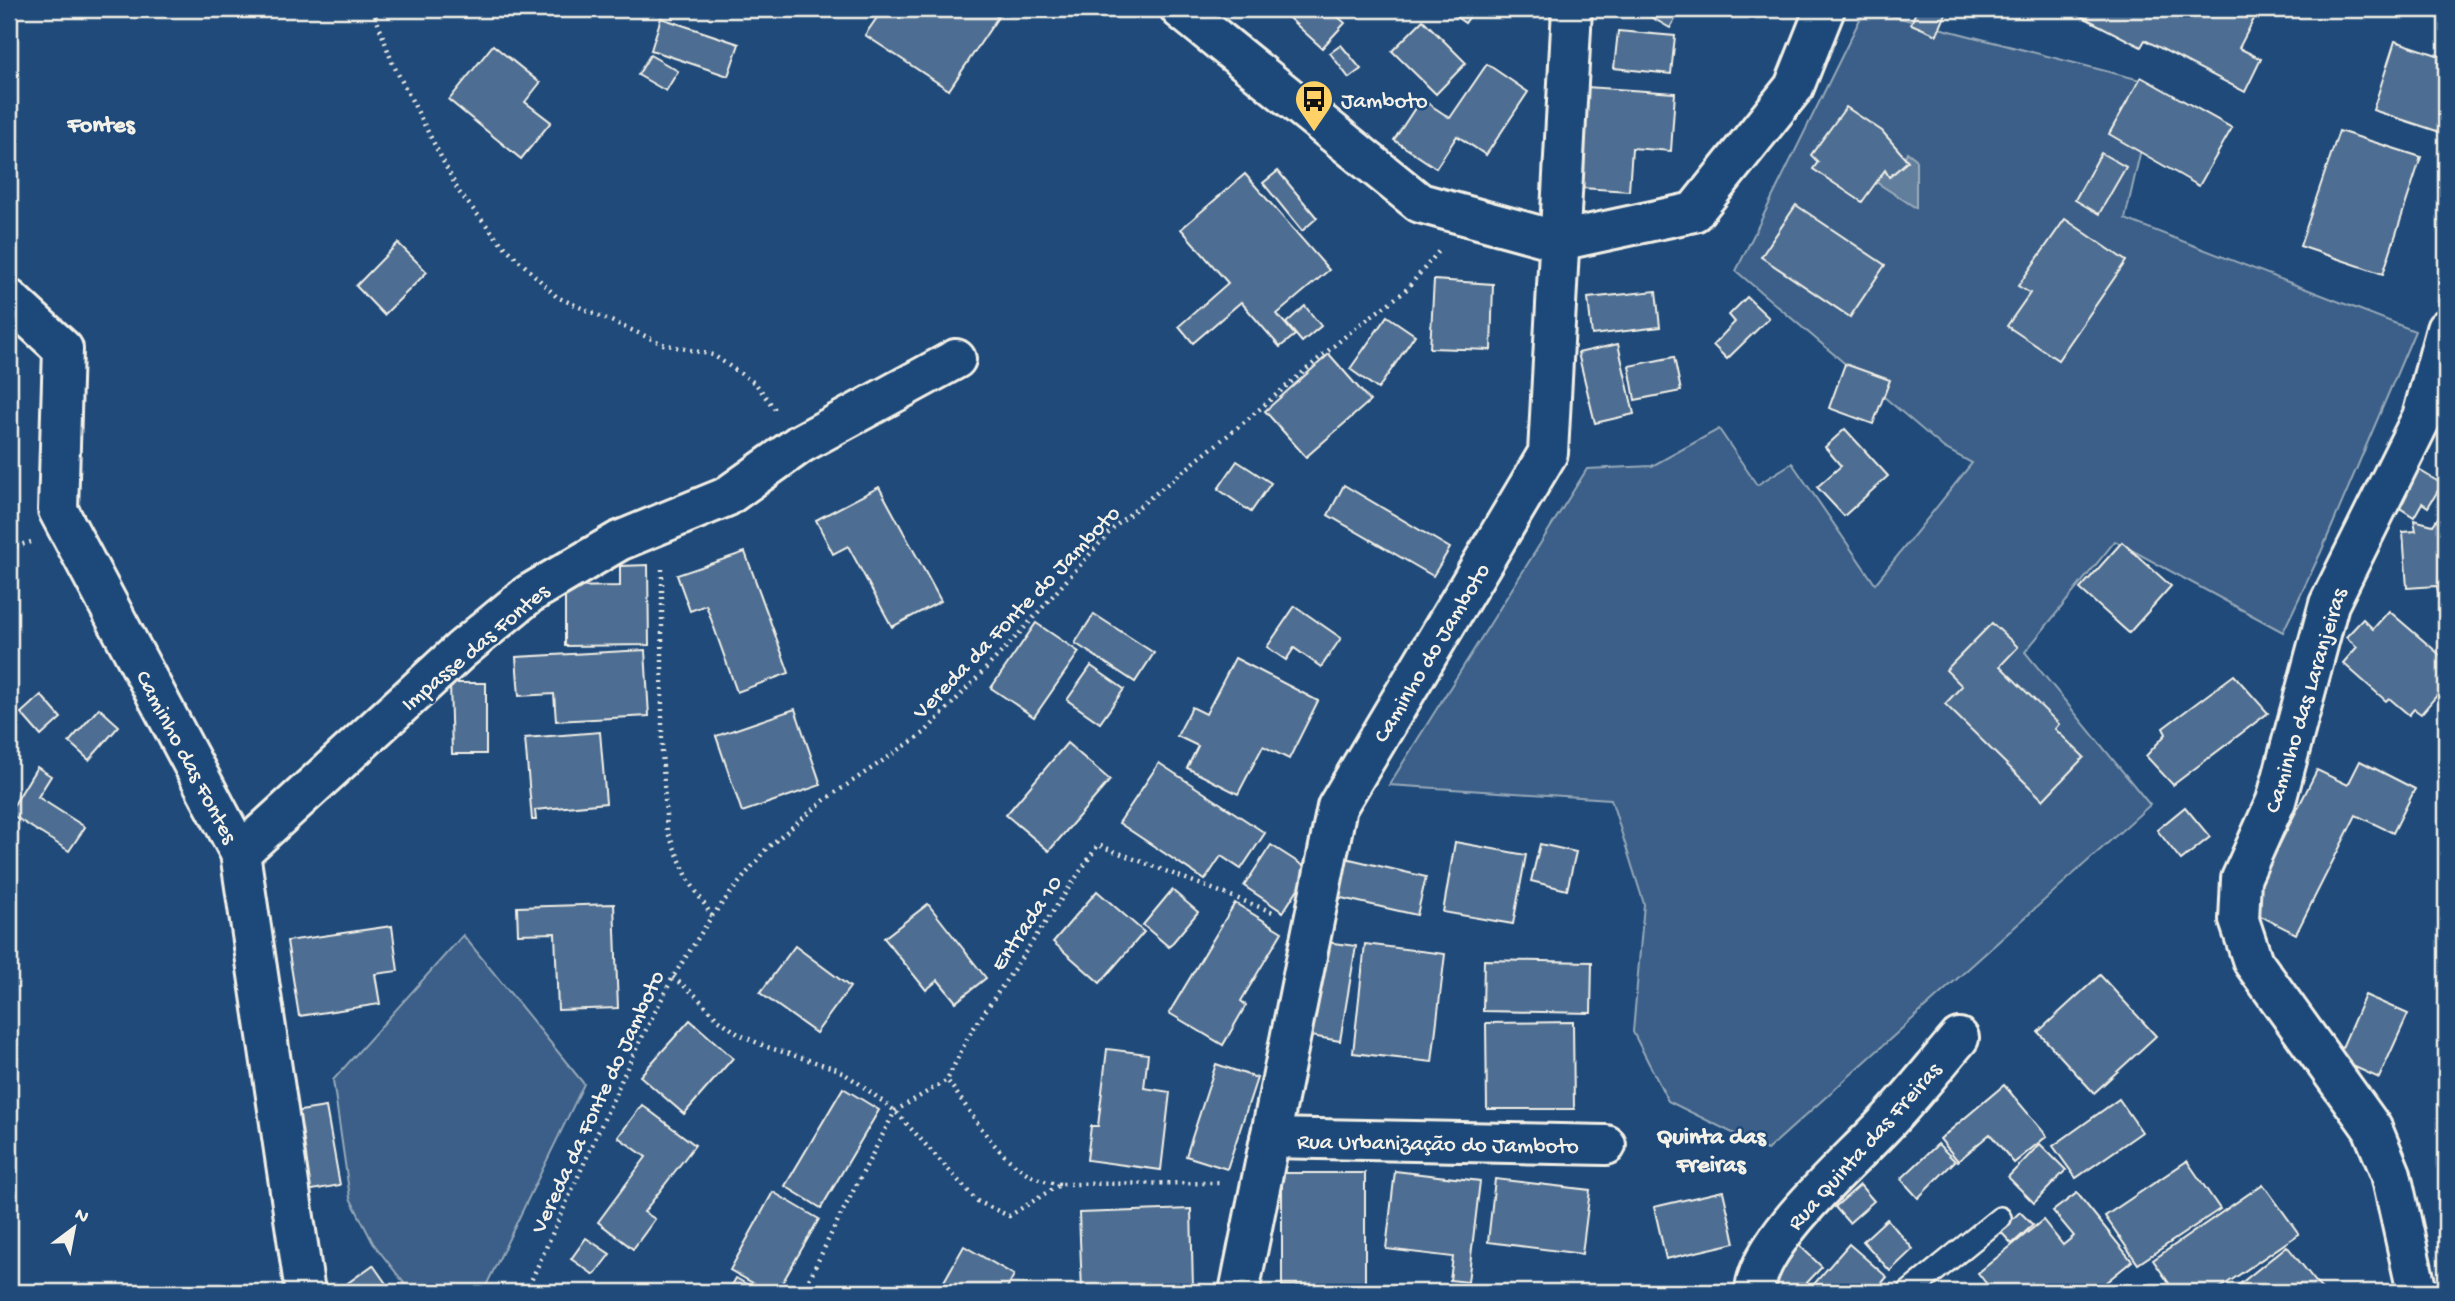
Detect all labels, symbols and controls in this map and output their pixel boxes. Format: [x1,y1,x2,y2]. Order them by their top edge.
bus stop icon: Jamboto [1293,78,1335,133]
place label: Jamboto [1341,89,1428,116]
district label: Fontes [66,112,136,141]
street label: Vereda da Fonte do Jamboto [907,501,1127,727]
street label: Caminho do Jamboto [1369,559,1497,749]
street label: Impasse das Fontes [397,579,556,718]
street label: Caminho das Laranjeiras [2260,585,2355,817]
street label: Caminho das Fontes [128,667,242,849]
street label: Entrada 10 [986,871,1070,977]
street label: Vereda da Fonte do Jamboto [526,967,672,1239]
street label: Rua Quinta das Freiras [1783,1057,1949,1237]
district label: Quinta das Freiras [1656,1124,1767,1181]
street label: Rua Urbanização do Jamboto [1297,1130,1579,1161]
north arrow [38,1192,108,1262]
text: N [70,1204,93,1230]

